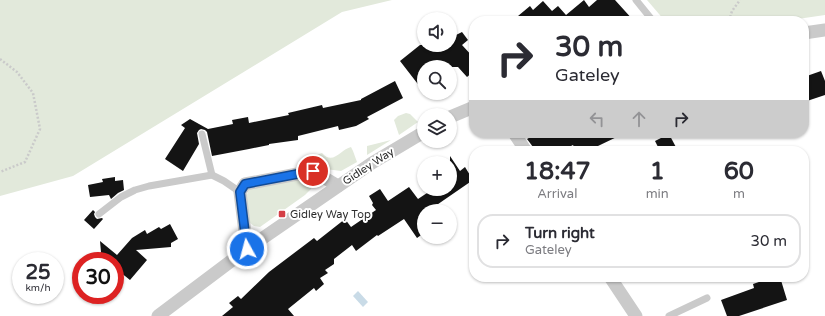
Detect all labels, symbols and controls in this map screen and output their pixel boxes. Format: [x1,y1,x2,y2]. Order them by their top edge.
map controls [417,12,457,244]
button: sound [417,12,457,52]
text: 30 m [555,30,623,64]
icon: right [489,32,541,84]
button: search [417,60,457,100]
text: Gateley [555,64,620,86]
button: layers [417,108,457,148]
icon: left [586,108,608,130]
icon: ahead [628,108,650,130]
icon: right [670,108,692,130]
street label: Gidley Way [340,145,396,188]
pin [296,154,330,188]
button: + [417,156,457,196]
text: 18:47 [524,157,591,186]
text: 1 [650,157,665,186]
text: 60 [724,157,754,186]
icon: arrive [302,160,324,182]
text: Arrival [537,186,577,202]
text: min [646,186,669,202]
text: m [733,186,745,202]
button: − [417,204,457,244]
place label: Gidley Way Top [290,208,371,221]
marker: Gidley Way Top [277,209,287,219]
text: Turn right [525,224,595,242]
position arrow [226,228,268,270]
icon: right [491,230,513,252]
text: 30 m [750,232,787,250]
text: Gateley [525,242,572,258]
speed limit sign: 30 [72,252,124,304]
text: 25 [25,261,51,285]
text: km/h [25,282,51,294]

